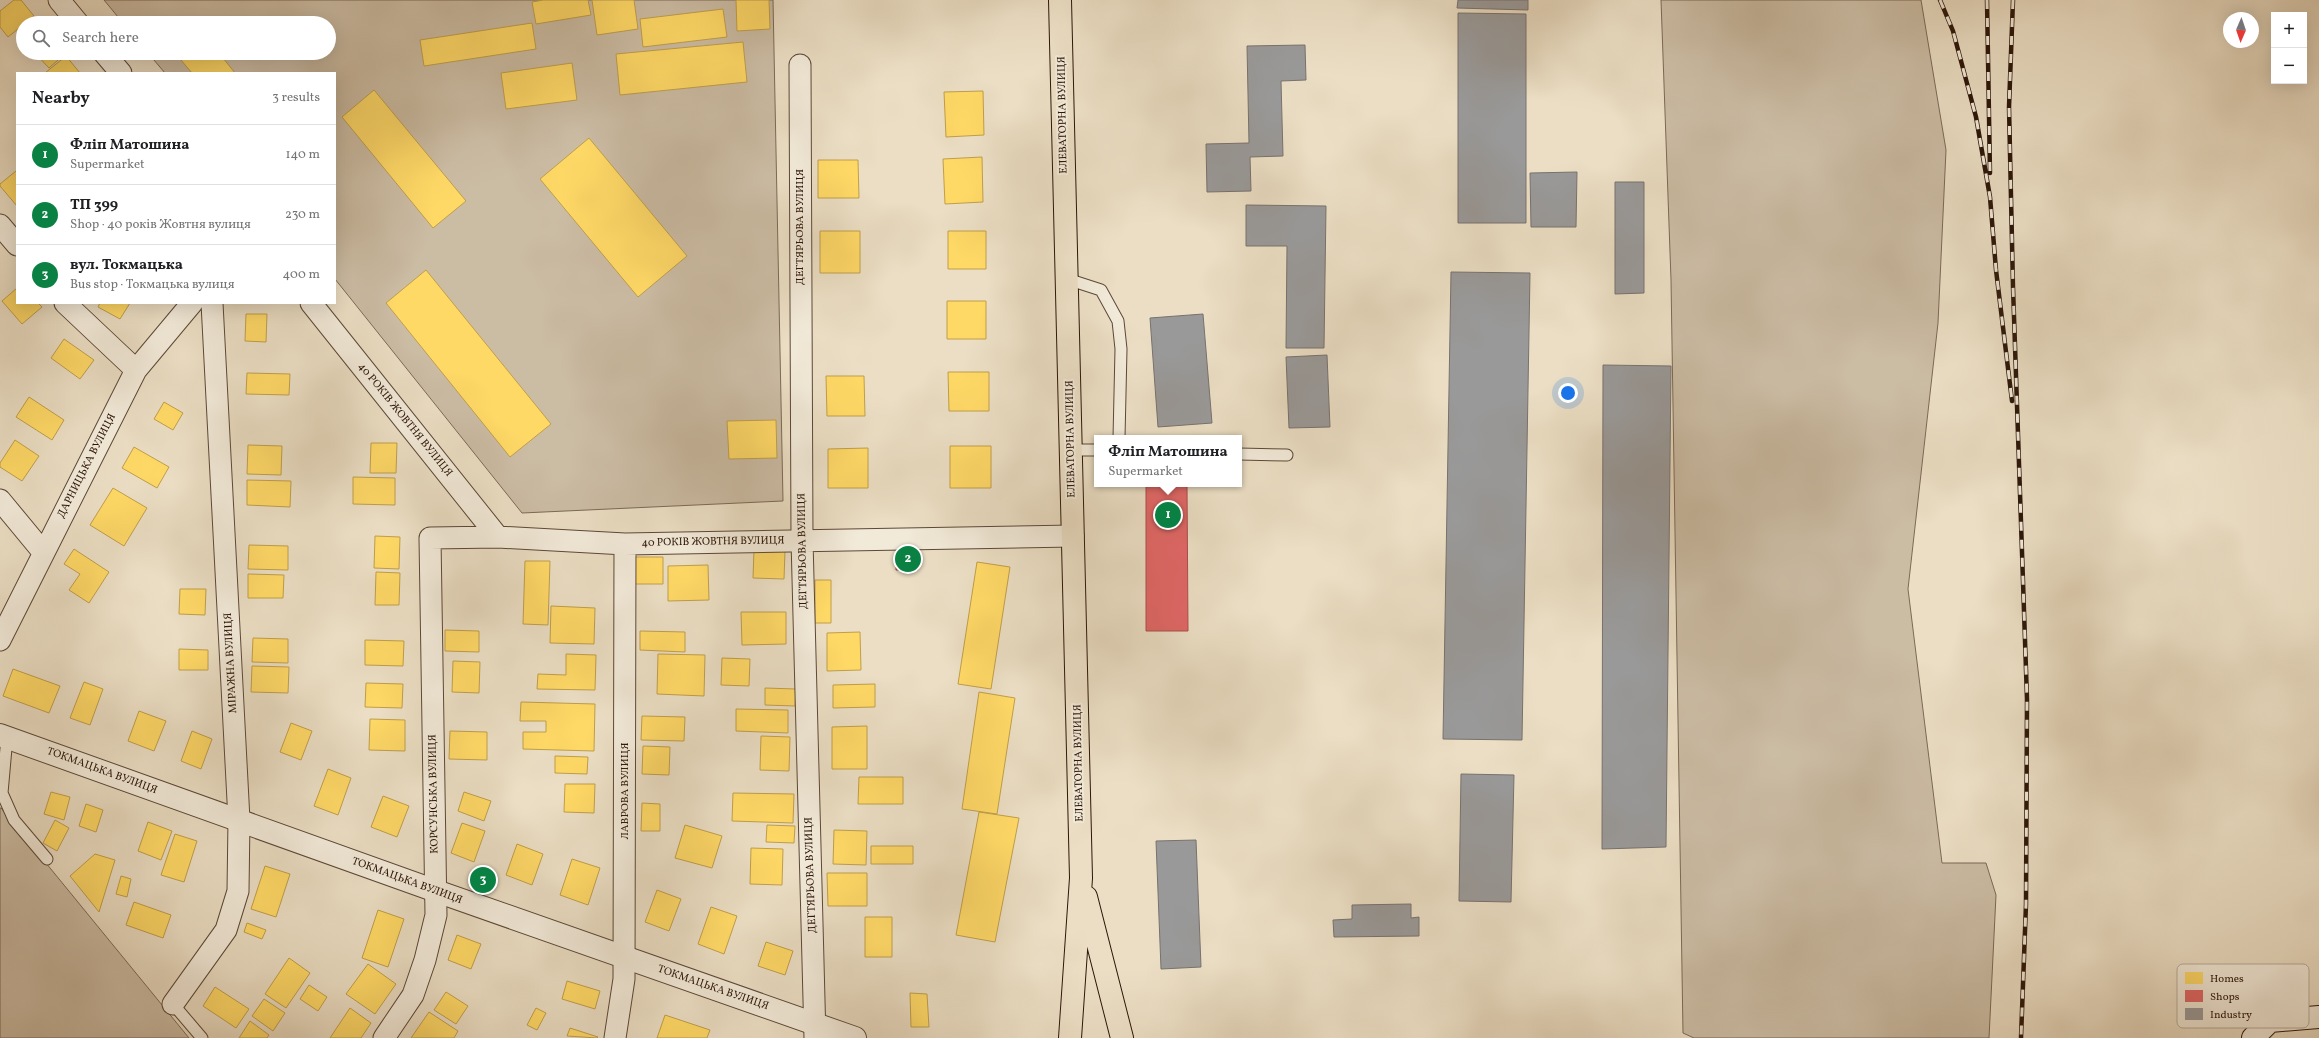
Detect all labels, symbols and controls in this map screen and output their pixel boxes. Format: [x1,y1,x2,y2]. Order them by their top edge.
north arrow [2223,12,2259,48]
map controls [2271,12,2307,84]
button: + [2271,12,2307,48]
search box [16,16,336,60]
icon: search [30,27,52,49]
text: Search here [62,28,139,49]
button: − [2271,48,2307,84]
street label: ЕЛЕВАТОРНА ВУЛИЦЯ [1054,56,1072,174]
text: Nearby [32,87,90,110]
text: 3 results [272,89,320,107]
text: Фліп Матошина [70,135,189,156]
text: 1 [42,146,48,164]
text: 140 m [286,146,320,164]
text: Supermarket [70,156,145,174]
street label: ДЕГТЯРЬОВА ВУЛИЦЯ [793,169,808,285]
text: ТП 399 [70,195,118,216]
text: 2 [42,206,48,224]
text: 230 m [285,206,320,224]
text: Shop · 40 років Жовтня вулиця [70,216,251,234]
text: вул. Токмацька [70,255,183,276]
text: 3 [42,266,48,284]
text: 400 m [283,266,320,284]
text: Bus stop · Токмацька вулиця [70,276,235,294]
street label: 40 РОКІВ ЖОВТНЯ ВУЛИЦЯ [354,360,456,480]
street label: ЕЛЕВАТОРНА ВУЛИЦЯ [1062,380,1080,498]
your location [1558,383,1578,403]
street label: ДАРНИЦЬКА ВУЛИЦЯ [54,411,120,521]
popup [1094,435,1242,487]
text: Фліп Матошина [1108,442,1228,463]
text: Supermarket [1108,463,1183,481]
street label: ДЕГТЯРЬОВА ВУЛИЦЯ [794,493,812,609]
pin: 1 [1155,500,1181,530]
street label: 40 РОКІВ ЖОВТНЯ ВУЛИЦЯ [641,533,785,551]
pin: 2 [895,544,921,574]
street label: МІРАЖНА ВУЛИЦЯ [221,612,241,714]
street label: ЕЛЕВАТОРНА ВУЛИЦЯ [1070,704,1088,822]
street label: КОРСУНСЬКА ВУЛИЦЯ [425,734,443,854]
street label: ЛАВРОВА ВУЛИЦЯ [618,742,633,840]
street label: ТОКМАЦЬКА ВУЛИЦЯ [45,744,159,798]
street label: ДЕГТЯРЬОВА ВУЛИЦЯ [801,817,821,933]
street label: ТОКМАЦЬКА ВУЛИЦЯ [350,854,464,908]
pin: 3 [470,865,496,895]
street label: ТОКМАЦЬКА ВУЛИЦЯ [655,962,771,1014]
legend [2177,964,2309,1028]
text: Homes [2210,972,2244,987]
text: Shops [2210,990,2240,1005]
text: Industry [2210,1008,2252,1023]

